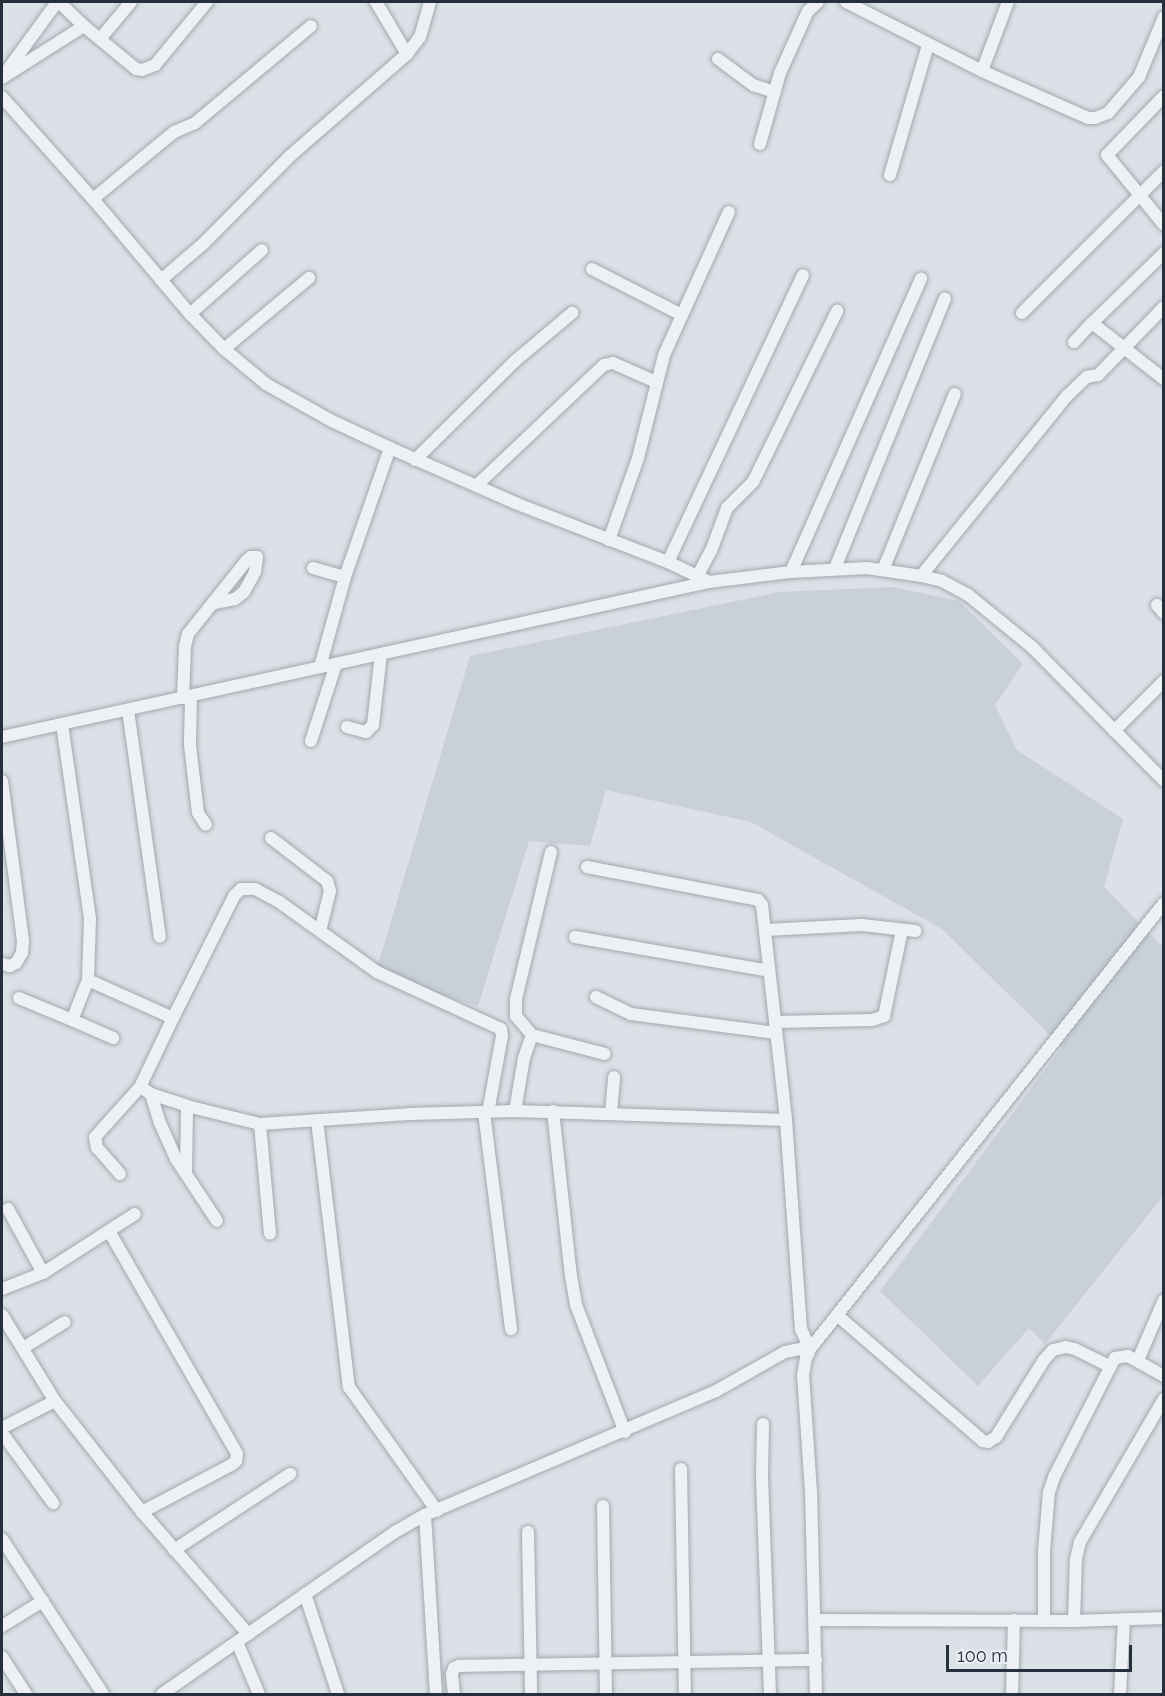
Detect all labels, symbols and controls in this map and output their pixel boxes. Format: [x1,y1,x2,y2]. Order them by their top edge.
scale bar [949,1633,1135,1671]
text: 100 m [957,1645,1008,1666]

